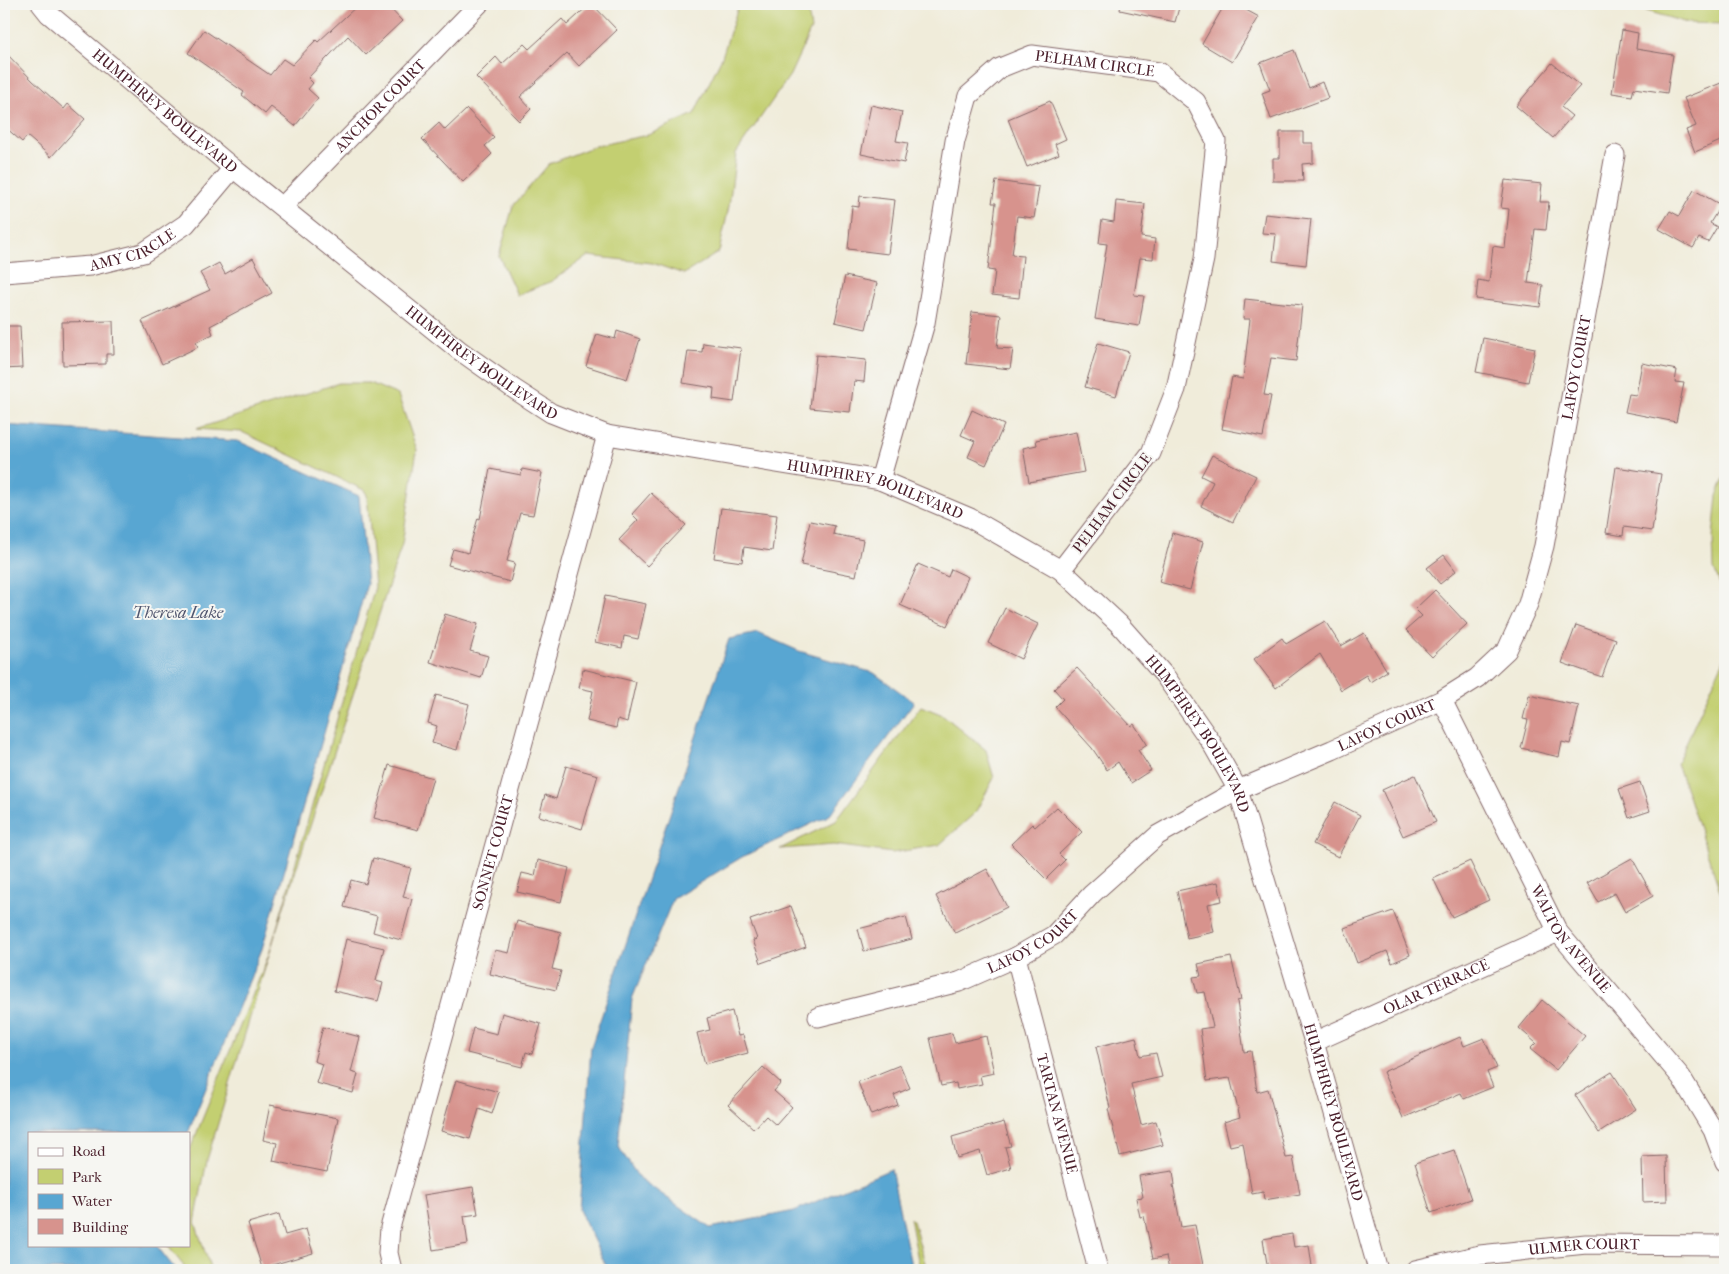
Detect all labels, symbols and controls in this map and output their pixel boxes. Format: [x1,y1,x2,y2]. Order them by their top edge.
street label: HUMPHREY BOULEVARD [89,45,241,177]
street label: PELHAM CIRCLE [1034,46,1156,80]
street label: ANCHOR COURT [330,55,430,157]
street label: AMY CIRCLE [87,225,179,275]
street label: HUMPHREY BOULEVARD [402,302,560,424]
street label: LAFOY COURT [1558,313,1595,421]
street label: PELHAM CIRCLE [1069,450,1155,556]
street label: HUMPHREY BOULEVARD [786,456,966,523]
water label: Theresa Lake [133,603,224,622]
street label: HUMPHREY BOULEVARD [1141,651,1253,815]
street label: LAFOY COURT [1335,695,1440,755]
street label: SONNET COURT [468,792,517,912]
street label: WALTON AVENUE [1526,881,1615,996]
street label: LAFOY COURT [984,905,1083,978]
street label: OLAR TERRACE [1380,955,1492,1019]
street label: HUMPHREY BOULEVARD [1300,1021,1367,1203]
street label: TARTAN AVENUE [1033,1051,1081,1176]
legend [28,1132,190,1246]
text: Road [72,1142,106,1160]
text: Park [72,1168,102,1186]
text: Water [71,1192,112,1210]
text: Building [72,1218,129,1236]
street label: ULMER COURT [1527,1235,1641,1259]

